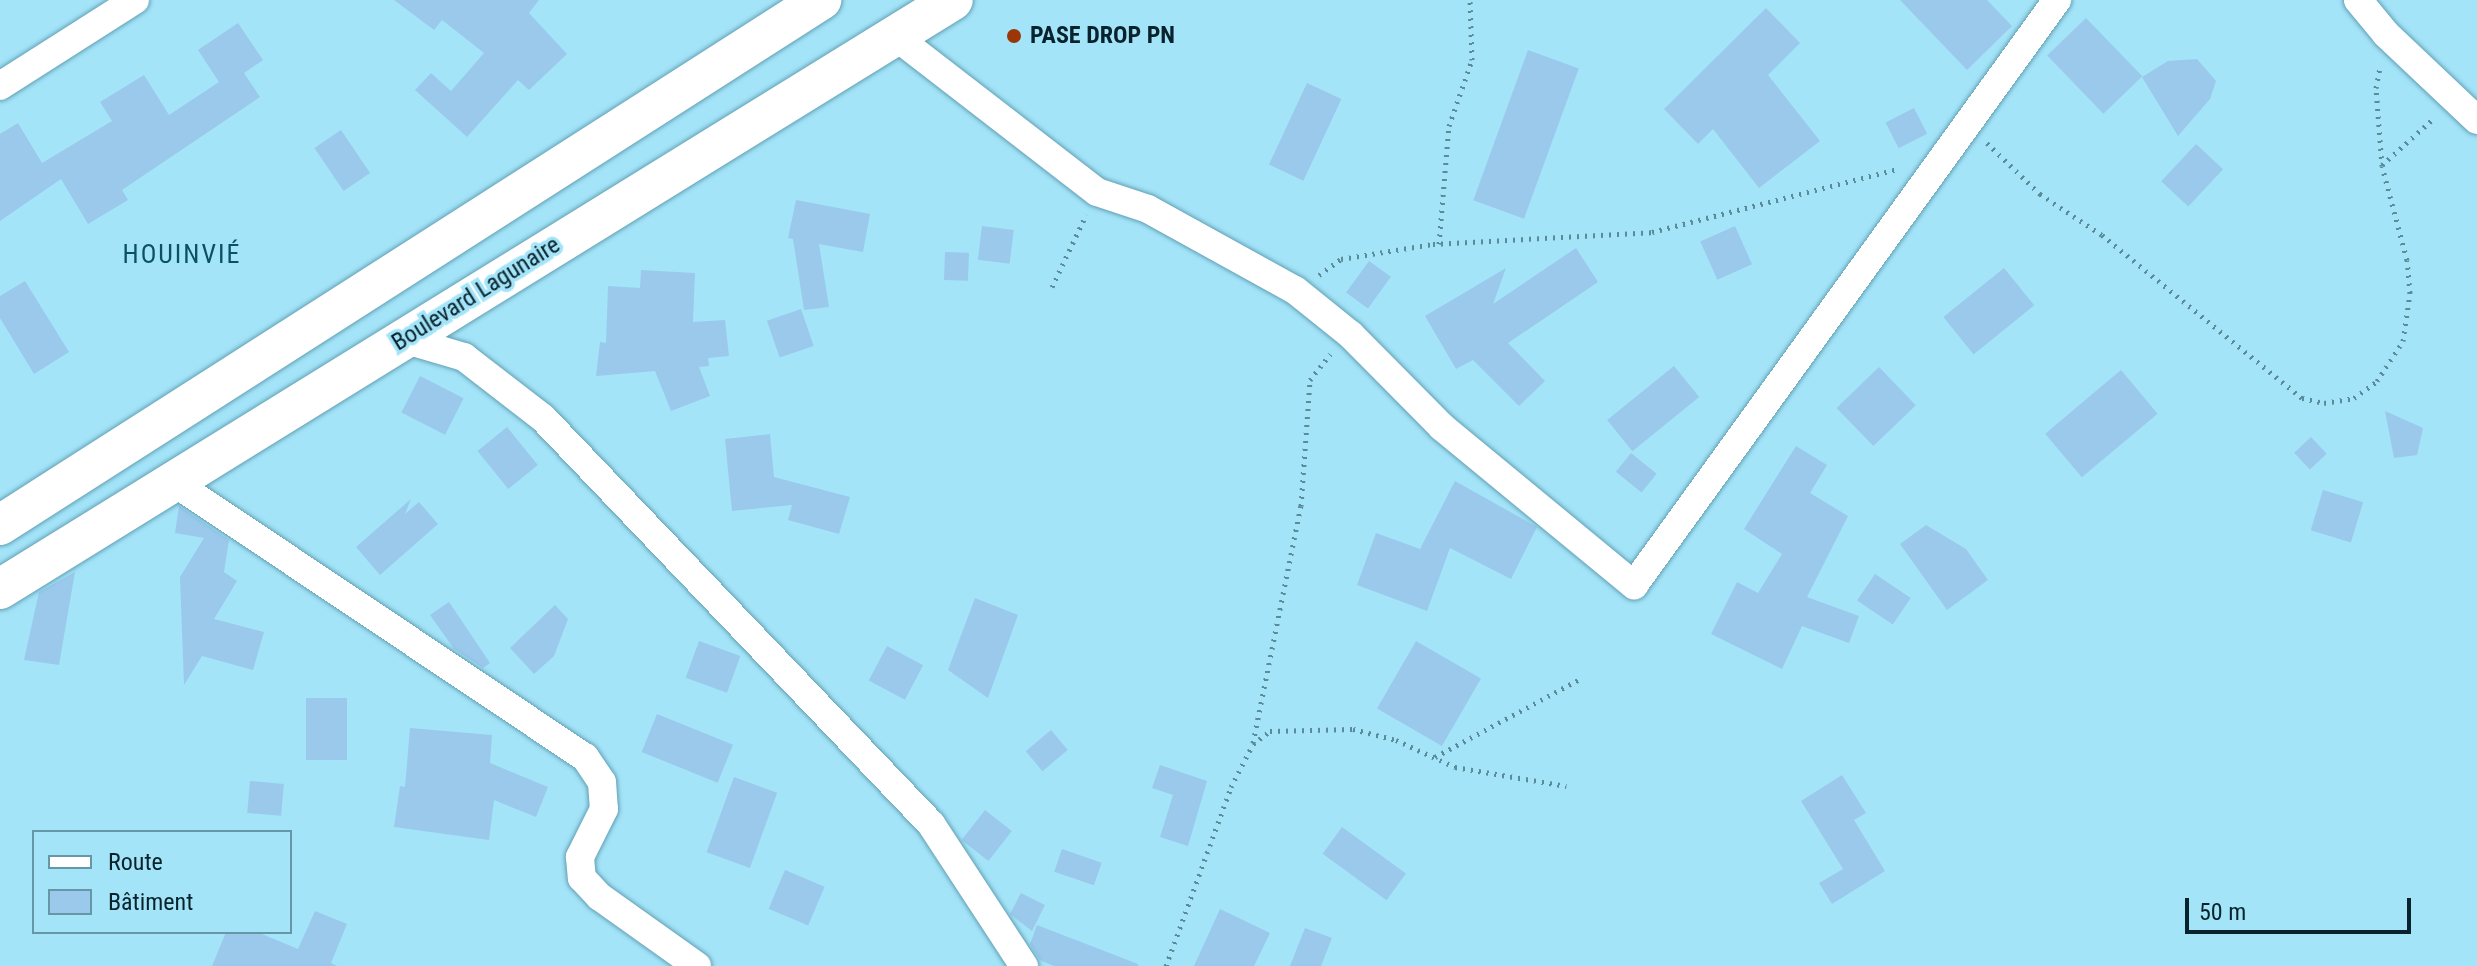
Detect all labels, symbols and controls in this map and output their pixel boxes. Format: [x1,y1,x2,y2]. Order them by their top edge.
place label: PASE DROP PN [1030,22,1175,50]
marker: PASE DROP PN [1005,27,1023,45]
street label: Boulevard Lagunaire [387,231,565,357]
district label: HOUINVIÉ [123,239,241,271]
legend [32,830,292,934]
text: Route [108,848,163,876]
scale bar [2189,882,2415,932]
text: Bâtiment [108,888,193,916]
text: 50 m [2199,898,2246,926]

